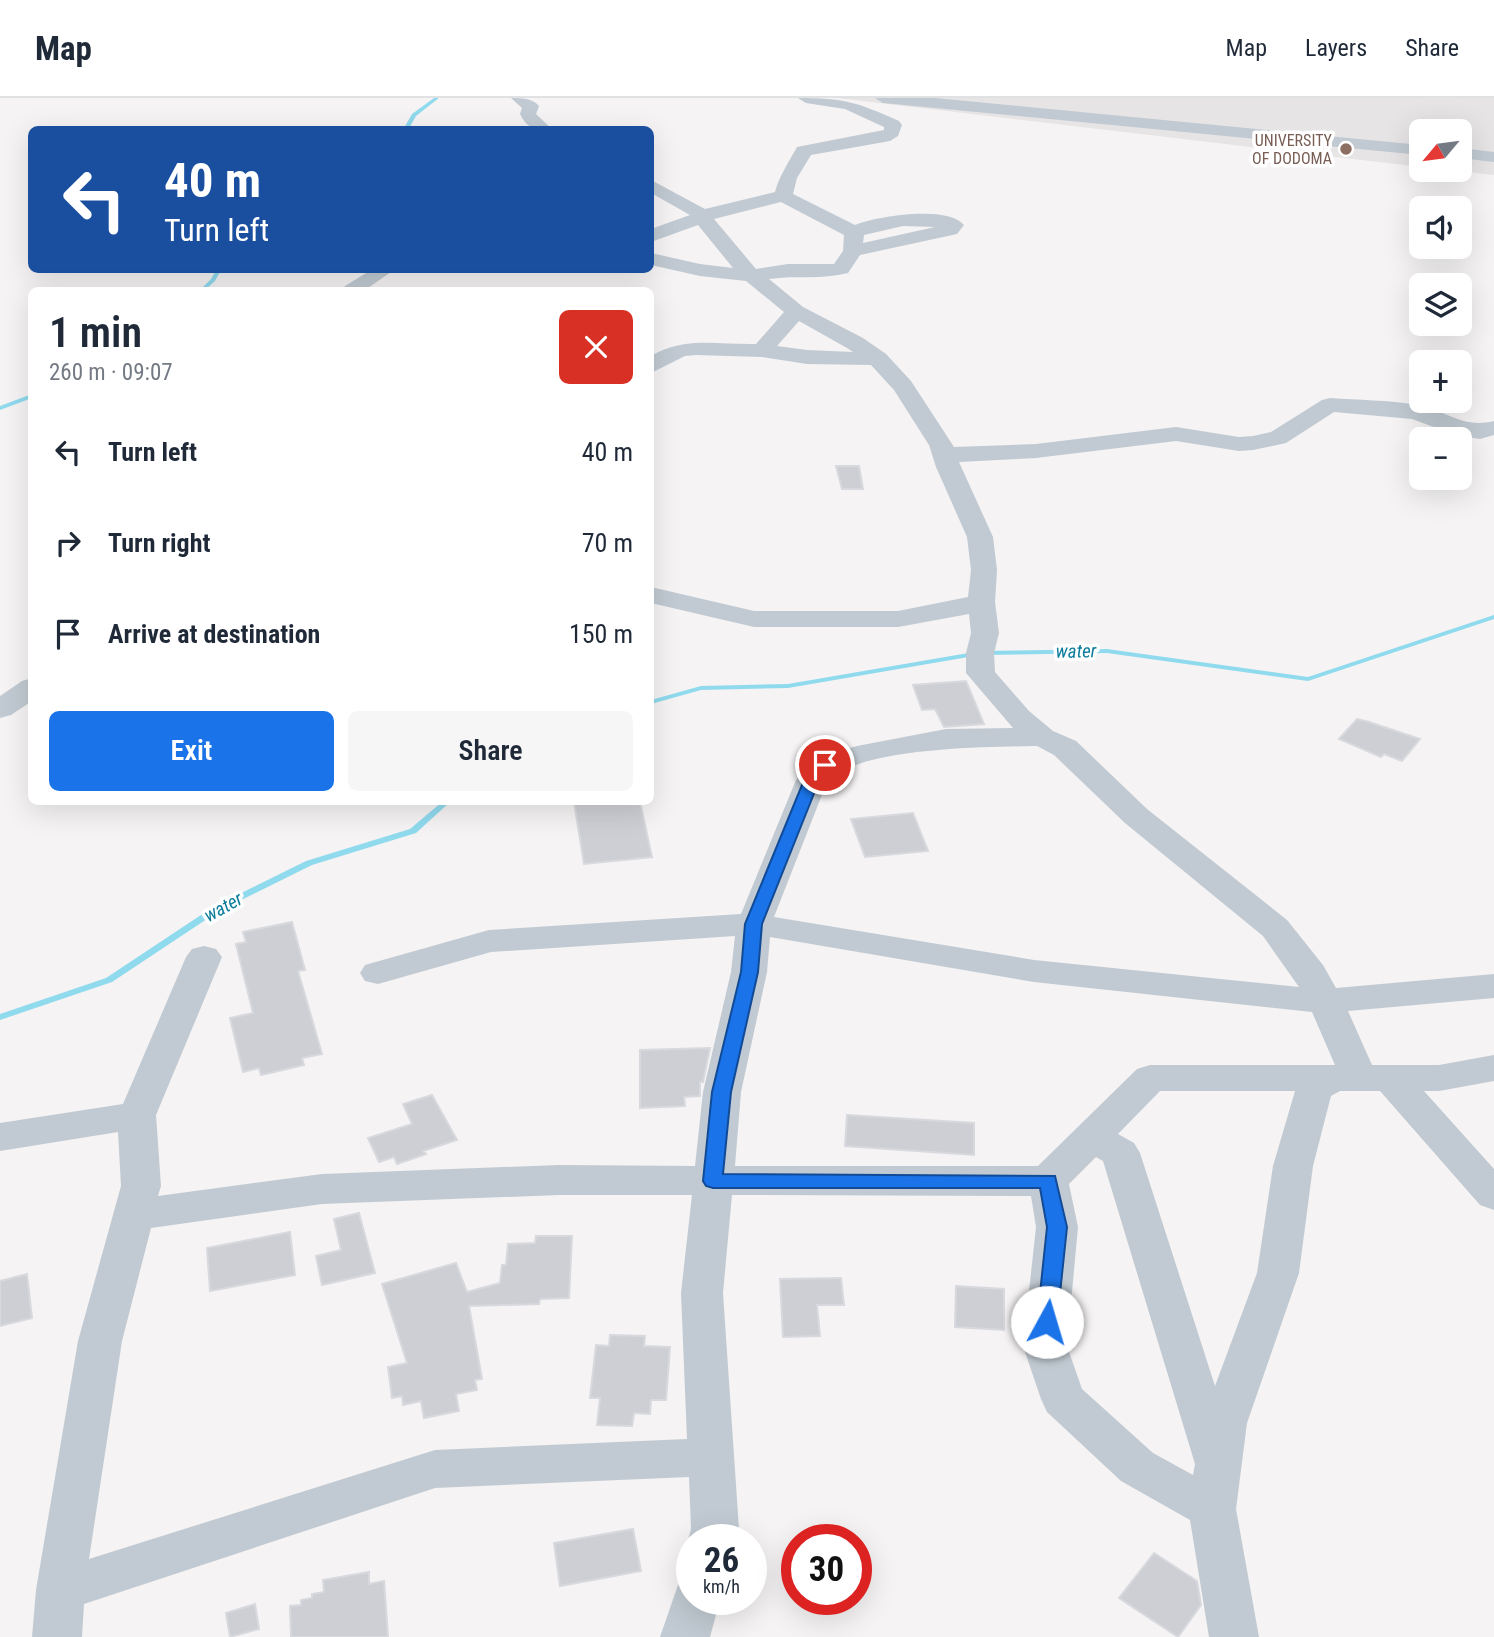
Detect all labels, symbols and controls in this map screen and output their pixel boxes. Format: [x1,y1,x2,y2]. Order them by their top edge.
text: Map [35,29,92,68]
text: Map [1226,34,1267,62]
text: Layers [1305,34,1367,62]
text: Share [1405,34,1459,62]
north arrow [1409,119,1472,182]
map controls [1409,119,1472,490]
place label: UNIVERSITY OF DODOMA [1252,131,1333,168]
marker: UNIVERSITY OF DODOMA [1338,141,1354,157]
text: 40 m [164,152,261,209]
icon: left [49,154,140,245]
button: sound [1409,196,1472,259]
text: Turn left [164,211,269,249]
button: layers [1409,273,1472,336]
text: 1 min [49,308,142,357]
button: close [559,310,633,384]
button: + [1409,350,1472,413]
text: 260 m · 09:07 [49,359,173,386]
button: − [1409,427,1472,490]
icon: left [49,433,87,471]
text: Turn left [108,437,197,467]
text: 40 m [582,437,633,467]
icon: right [49,524,87,562]
text: Turn right [108,528,210,558]
text: 70 m [582,528,633,558]
icon: arrive [49,615,87,653]
text: Arrive at destination [108,619,320,649]
text: 150 m [569,619,633,649]
water label: water [1056,639,1097,663]
button: Exit [49,711,334,791]
button: Share [348,711,633,791]
pin [795,735,855,795]
icon: arrive [806,746,844,784]
water label: water [200,887,247,927]
position arrow [1010,1285,1084,1359]
speed limit sign: 30 [781,1524,872,1615]
text: 26 [704,1540,739,1581]
text: km/h [703,1576,740,1597]

